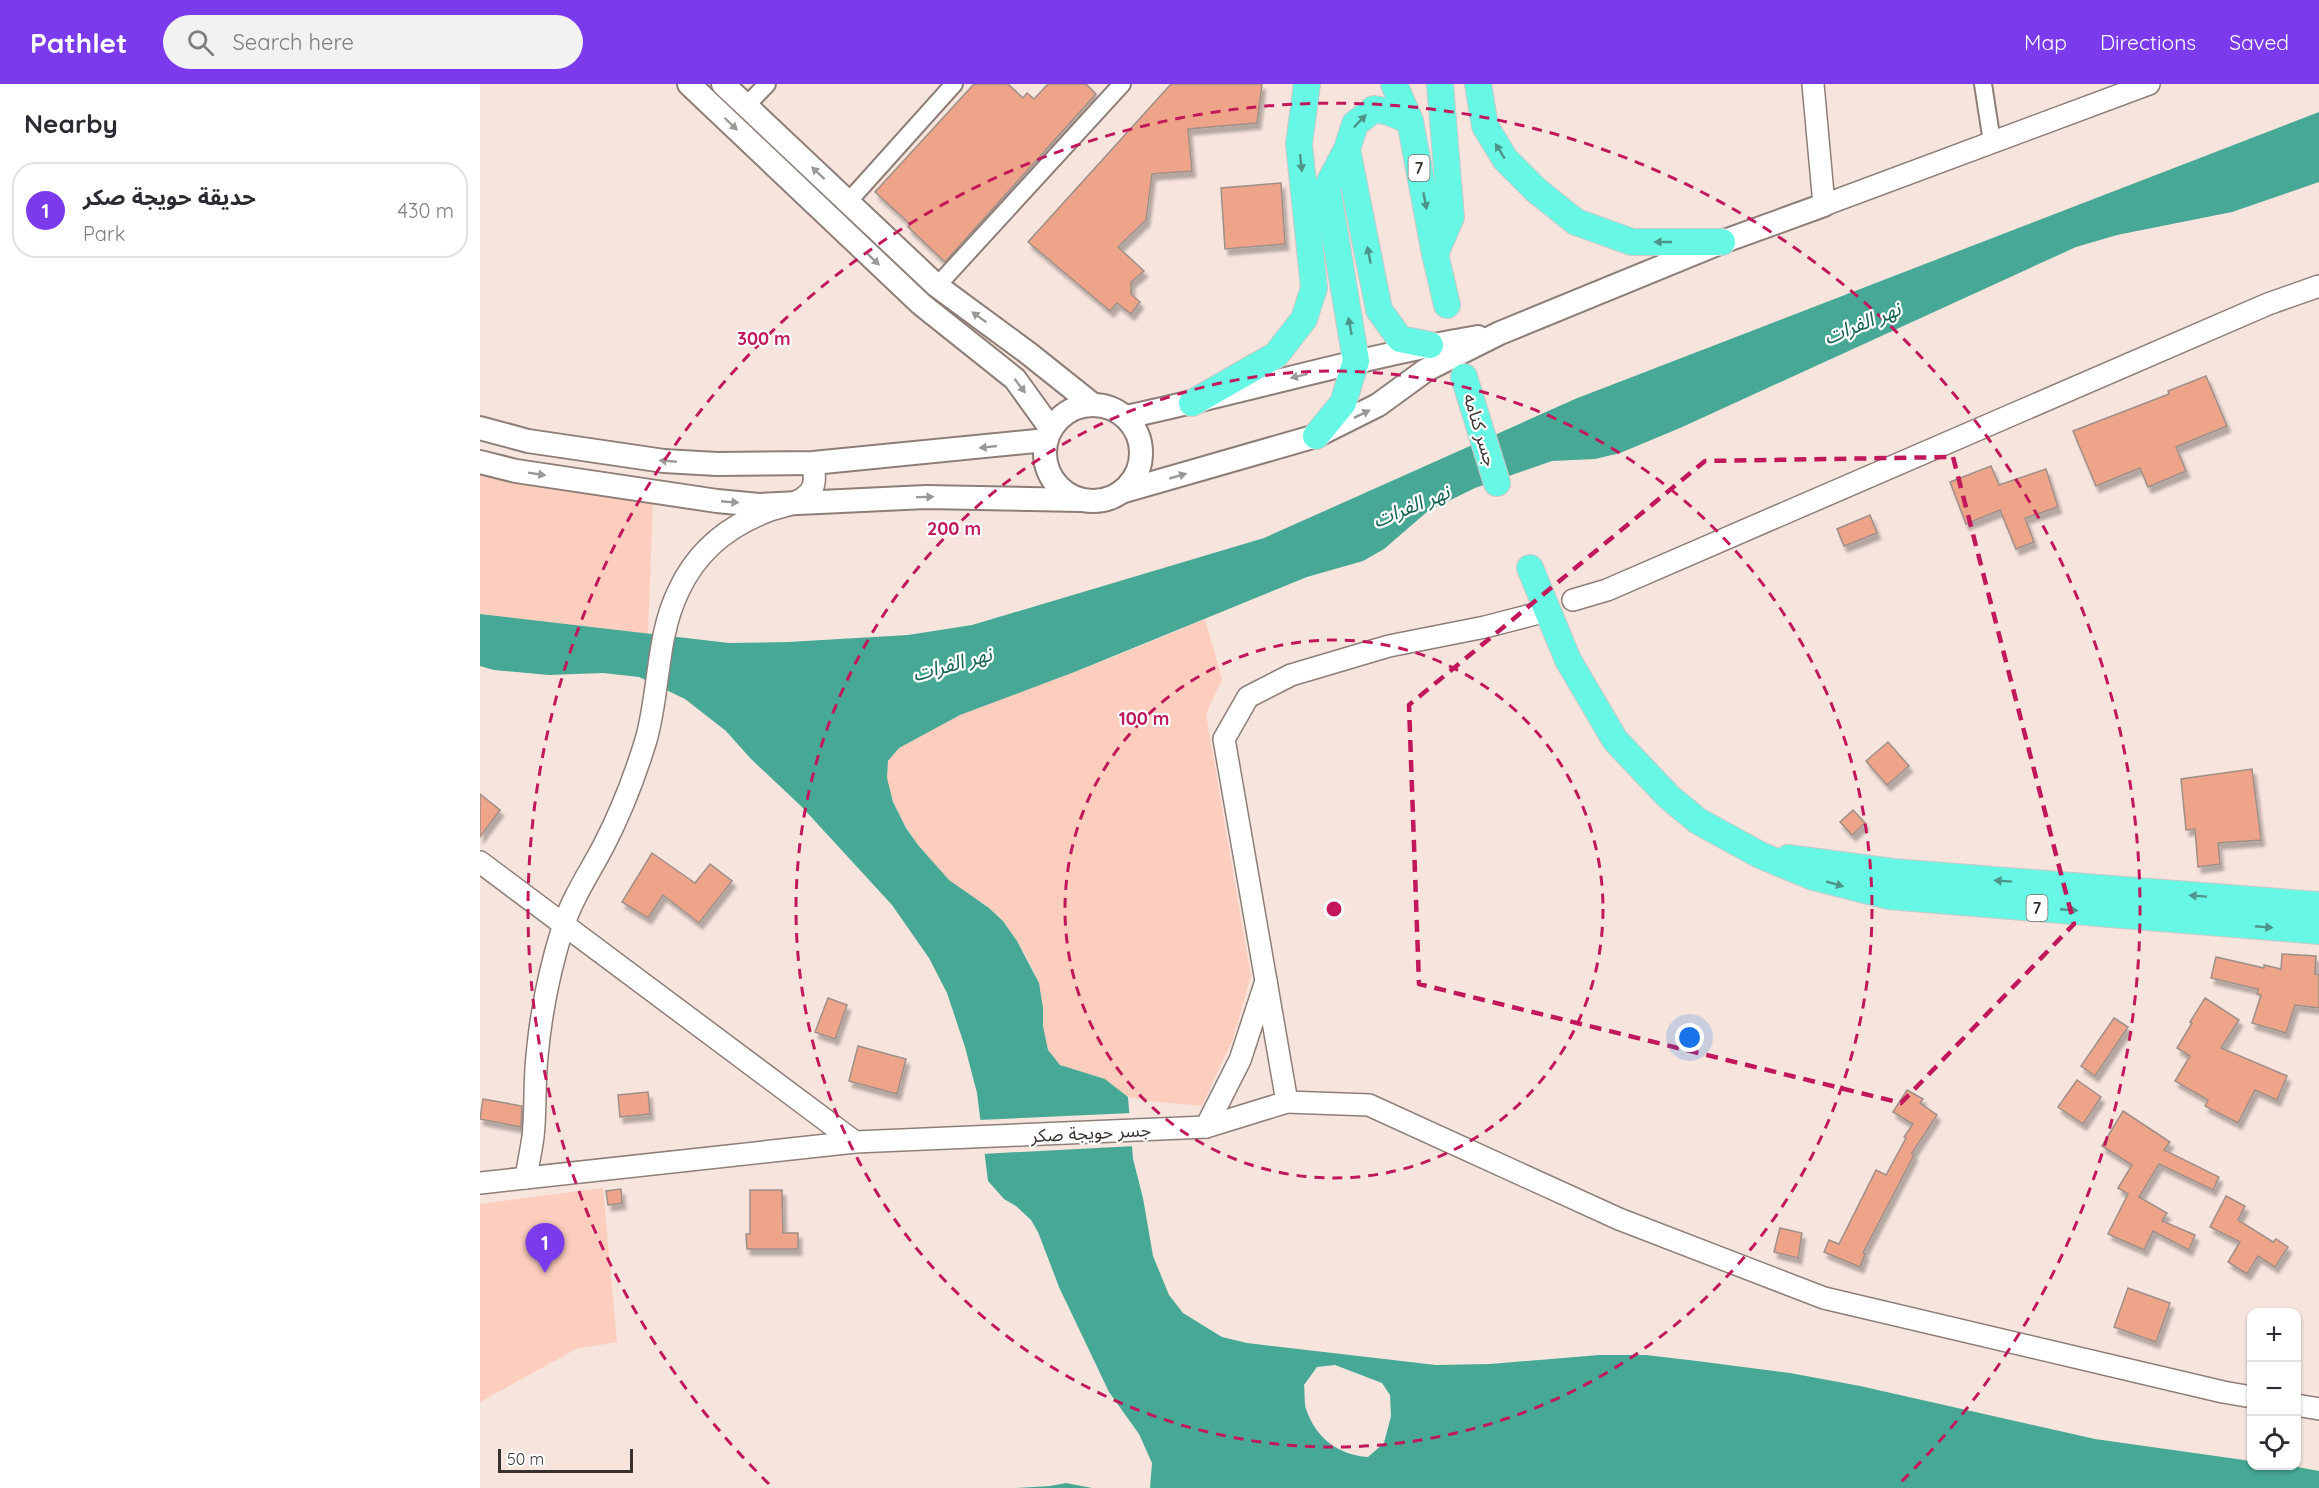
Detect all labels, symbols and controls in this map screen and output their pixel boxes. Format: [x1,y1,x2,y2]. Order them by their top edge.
search box [163,15,583,69]
text: Pathlet [30,25,127,60]
icon: search [184,26,217,59]
text: Search here [232,28,354,56]
text: Map [2024,29,2067,55]
text: Directions [2100,29,2196,55]
text: Saved [2229,29,2289,55]
text: Nearby [24,107,118,140]
one-way arrow [1353,114,1367,128]
one-way arrow [724,117,738,131]
one-way arrow [1495,142,1506,159]
one-way arrow [1296,153,1306,172]
road number: 7 [1408,155,1430,181]
one-way arrow [811,167,825,181]
text: حديقة حويجة صكر [83,183,256,211]
one-way arrow [1421,191,1430,210]
text: 1 [42,198,49,223]
text: 430 m [397,198,454,223]
text: Park [83,221,125,246]
one-way arrow [1654,237,1673,247]
one-way arrow [1363,246,1373,264]
one-way arrow [865,251,879,265]
water label: نهر الفرات [1820,295,1905,349]
one-way arrow [971,311,987,323]
one-way arrow [1345,317,1354,336]
text: 300 m [737,327,791,350]
one-way arrow [1290,371,1308,381]
one-way arrow [1013,379,1025,394]
street label: جسر كنامه [1459,391,1502,469]
one-way arrow [1353,409,1370,418]
one-way arrow [978,442,997,451]
one-way arrow [658,456,677,466]
one-way arrow [528,470,547,479]
one-way arrow [1169,471,1187,480]
water label: نهر الفرات [1369,478,1454,532]
one-way arrow [915,493,934,502]
one-way arrow [721,497,740,507]
text: 200 m [927,517,981,540]
water label: نهر الفرات [910,641,996,686]
text: 100 m [1119,707,1169,730]
one-way arrow [1994,876,2013,886]
one-way arrow [1825,879,1844,889]
one-way arrow [2188,891,2207,900]
road number: 7 [2026,895,2048,921]
centre of rings [1324,899,1344,919]
one-way arrow [2060,905,2079,915]
one-way arrow [2254,922,2273,931]
your location [1675,1023,1704,1052]
street label: جسر حويجة صكر [1029,1118,1152,1147]
pin: 1 [526,1224,564,1273]
map controls [2247,1308,2301,1470]
button: + [2247,1308,2301,1362]
button: − [2247,1362,2301,1416]
button: locate [2247,1416,2301,1470]
scale bar [498,1446,633,1474]
text: 50 m [507,1449,544,1469]

